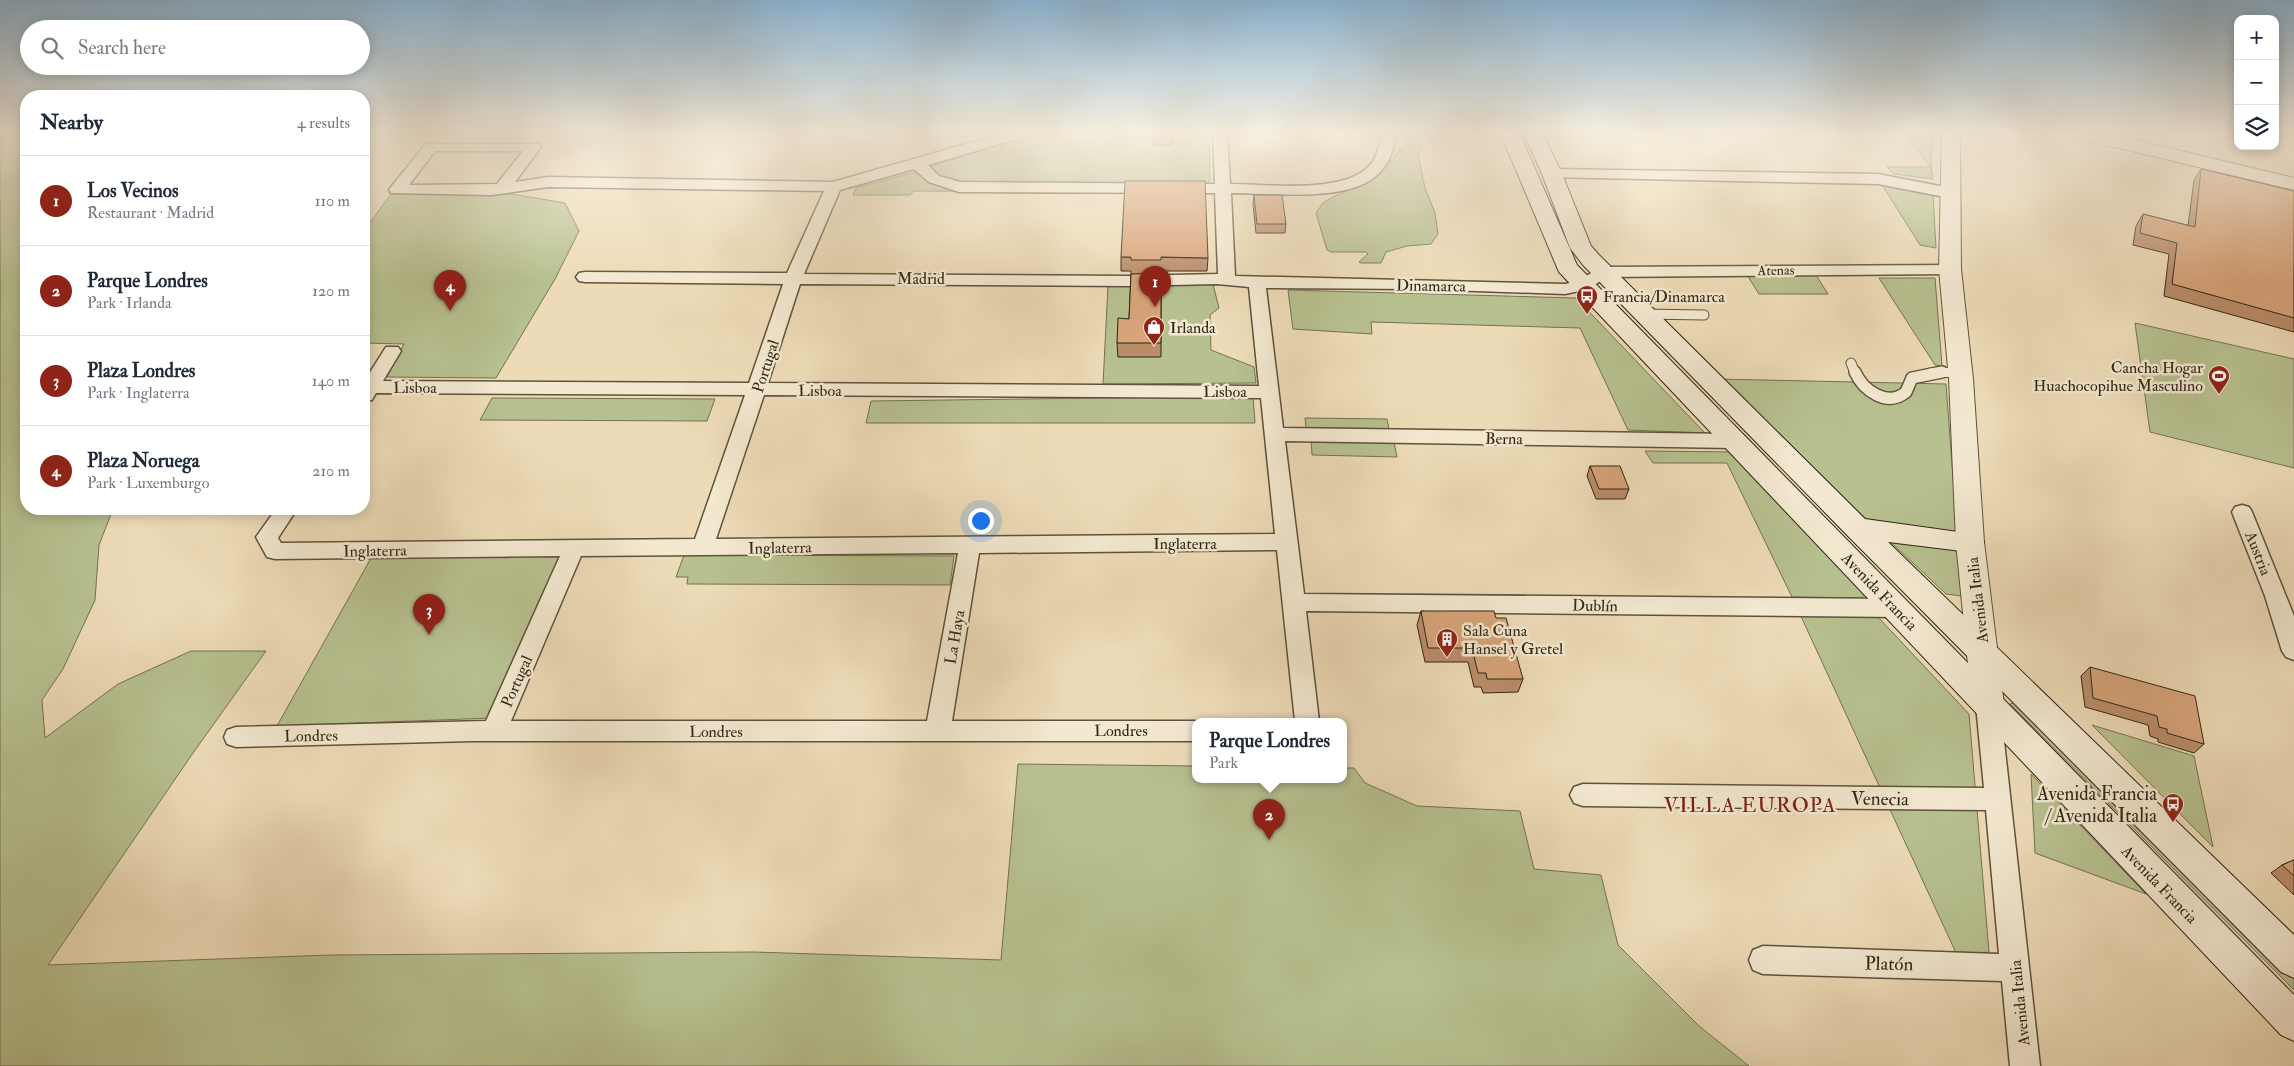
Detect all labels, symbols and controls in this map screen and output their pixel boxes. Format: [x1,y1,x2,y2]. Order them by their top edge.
map controls [2234,15,2279,150]
button: + [2234,15,2279,60]
search box [20,20,370,75]
icon: search [38,34,66,62]
text: Search here [78,36,166,60]
button: − [2234,60,2279,105]
button: layers [2234,105,2279,150]
text: Nearby [40,109,103,136]
text: 4 results [297,113,350,133]
text: Los Vecinos [87,179,178,203]
text: 1 [53,191,59,211]
text: 110 m [315,191,350,211]
text: Restaurant · Madrid [87,203,214,223]
street label: Atenas [1756,262,1795,279]
pin: 1 [1139,266,1171,307]
text: Parque Londres [87,269,208,293]
street label: Madrid [897,269,945,289]
pin: 4 [434,270,466,311]
street label: Dinamarca [1396,275,1467,297]
text: 2 [52,281,60,301]
text: 120 m [312,281,350,301]
bus stop icon: Francia/Dinamarca [1575,284,1599,315]
place label: Francia/Dinamarca [1603,287,1725,307]
text: Park · Irlanda [87,293,172,313]
shop icon: Irlanda [1142,315,1166,346]
place label: Irlanda [1170,318,1216,338]
street label: Portugal [748,337,784,395]
place label: Cancha Hogar Huachocopihue Masculino [2033,358,2203,397]
text: Plaza Londres [87,359,195,383]
sports icon: Cancha Hogar Huachocopihue Masculino [2207,364,2231,395]
text: 3 [53,371,59,391]
text: 140 m [312,371,350,391]
street label: Lisboa [393,378,437,398]
street label: Lisboa [798,381,842,401]
street label: Lisboa [1203,382,1247,402]
text: Park · Inglaterra [87,383,190,403]
street label: Berna [1485,429,1524,449]
text: Plaza Noruega [87,449,200,473]
text: 4 [52,461,60,481]
text: 210 m [312,461,350,481]
text: Park · Luxemburgo [87,473,209,493]
your location [968,508,994,534]
street label: Austria [2240,527,2276,579]
street label: Inglaterra [1153,534,1217,554]
street label: Inglaterra [748,537,812,559]
street label: Inglaterra [343,540,407,562]
street label: Avenida Francia [1836,548,1922,635]
street label: Avenida Italia [1963,555,1993,645]
pin: 3 [413,594,445,635]
street label: Dublín [1572,596,1618,616]
street label: La Haya [940,608,970,666]
place label: Sala Cuna Hansel y Gretel [1463,621,1563,659]
building icon: Sala Cuna Hansel y Gretel [1435,627,1459,658]
street label: Portugal [497,652,537,710]
popup [1192,718,1347,783]
street label: Londres [1094,721,1148,741]
street label: Londres [689,722,743,742]
street label: Londres [284,726,338,746]
text: Parque Londres [1209,729,1330,753]
text: Park [1209,753,1238,773]
place label: Avenida Francia / Avenida Italia [2036,782,2157,828]
street label: Venecia [1851,786,1909,812]
district label: VILLA EUROPA [1663,792,1837,819]
bus stop icon: Avenida Francia / Avenida Italia [2161,792,2185,823]
pin: 2 [1253,799,1285,840]
street label: Avenida Francia [2116,841,2202,928]
street label: Platón [1864,952,1914,976]
street label: Avenida Italia [2005,958,2035,1048]

